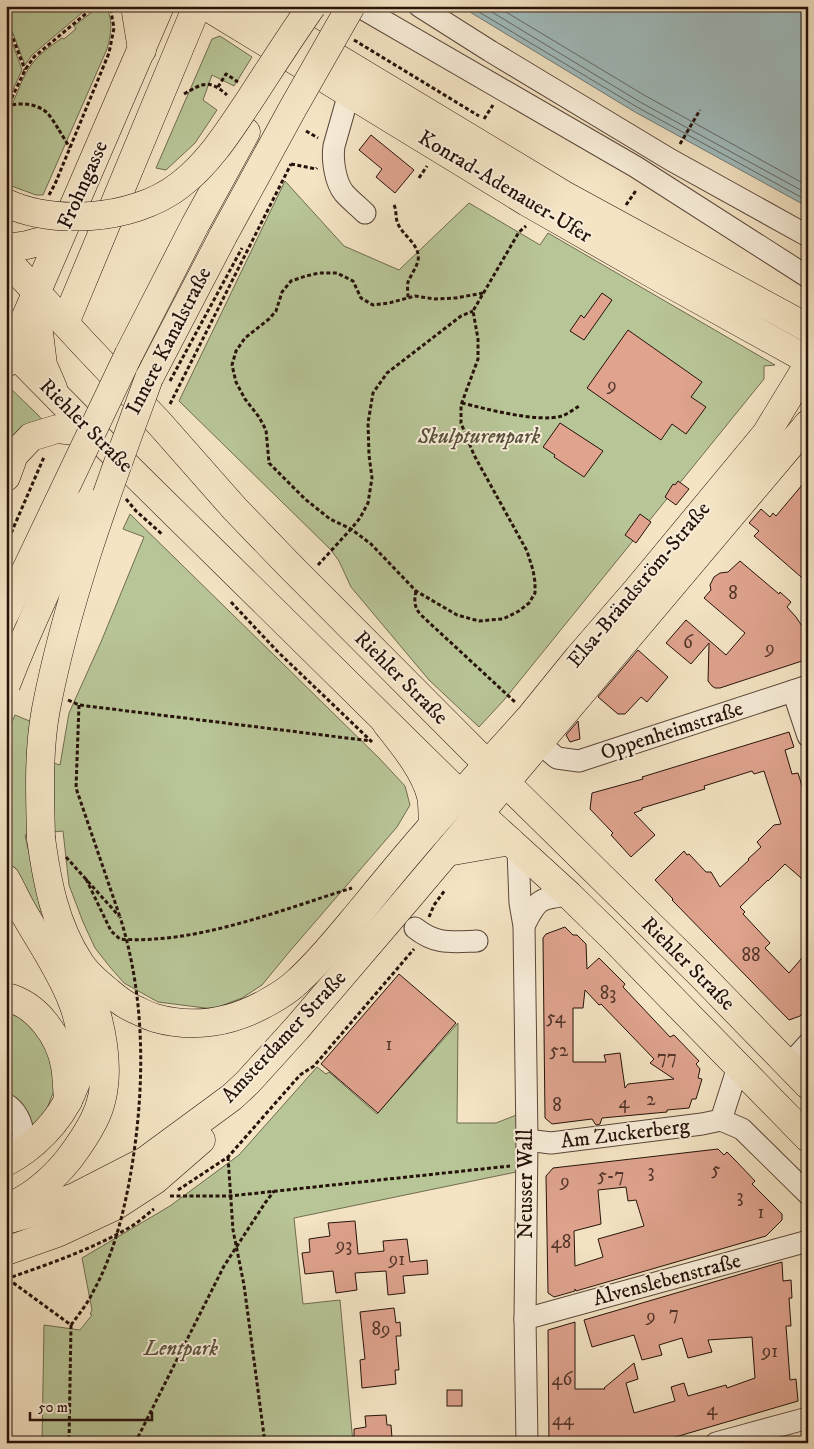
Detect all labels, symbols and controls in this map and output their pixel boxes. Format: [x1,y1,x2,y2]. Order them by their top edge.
street label: Konrad-Adenauer-Ufer [413,125,597,249]
street label: Frohngasse [52,137,114,233]
street label: Innere Kanalstraße [121,263,217,419]
street label: Riehler Straße [34,374,139,479]
house number: 9 [606,374,617,397]
park label: Skulpturenpark [417,424,541,450]
street label: Elsa-Brändström-Straße [562,496,716,673]
house number: 8 [728,582,738,605]
street label: Riehler Straße [349,626,454,731]
house number: 6 [683,631,694,654]
house number: 9 [764,637,775,660]
street label: Oppenheimstraße [597,696,747,766]
street label: Riehler Straße [636,912,741,1017]
house number: 88 [741,944,761,967]
street label: Amsterdamer Straße [216,965,352,1109]
house number: 83 [600,982,616,1005]
house number: 54 [546,1006,567,1029]
house number: 1 [386,1033,393,1056]
house number: 52 [550,1039,569,1062]
house number: 77 [657,1046,677,1069]
house number: 2 [646,1088,656,1111]
house number: 4 [619,1091,631,1114]
house number: 8 [552,1094,562,1117]
street label: Am Zuckerberg [559,1113,692,1155]
street label: Neusser Wall [513,1128,539,1239]
house number: 5 [711,1158,721,1181]
house number: 3 [647,1160,655,1183]
house number: 5-7 [597,1164,625,1187]
house number: 9 [559,1170,570,1193]
house number: 3 [736,1185,744,1208]
house number: 1 [758,1201,765,1224]
house number: 48 [551,1231,571,1254]
house number: 93 [335,1234,352,1257]
house number: 91 [388,1248,405,1271]
street label: Alvenslebenstraße [590,1248,744,1312]
house number: 7 [669,1302,679,1325]
house number: 9 [645,1305,656,1328]
house number: 89 [372,1318,391,1341]
park label: Lentpark [143,1336,218,1362]
house number: 91 [761,1340,778,1363]
house number: 46 [552,1368,574,1391]
scale bar [30,1389,152,1421]
text: 50 m [38,1398,68,1417]
house number: 4 [707,1398,719,1421]
house number: 44 [552,1408,575,1431]

